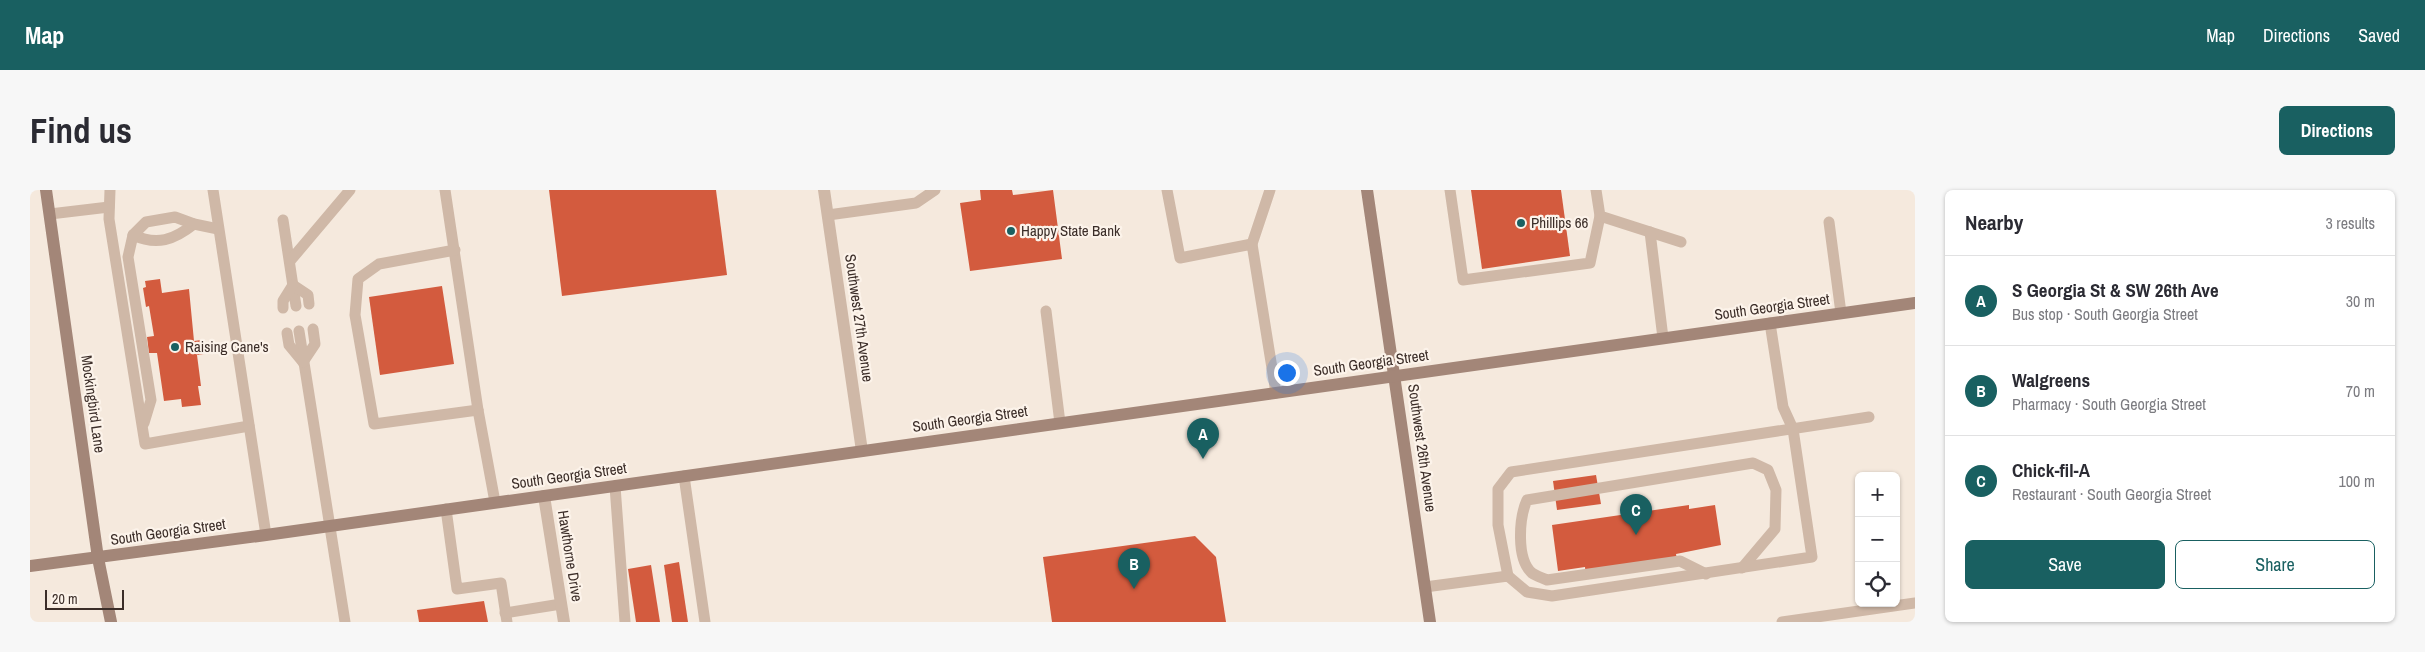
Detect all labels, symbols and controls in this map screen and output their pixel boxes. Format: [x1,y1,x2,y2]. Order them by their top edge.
text: Map [25,19,64,51]
text: Map [2206,23,2235,48]
text: Directions [2263,23,2330,48]
text: Saved [2358,23,2400,48]
button: Directions [2279,106,2395,155]
text: Find us [30,107,132,154]
text: Nearby [1965,208,2023,237]
place label: Phillips 66 [1531,212,1589,233]
text: 3 results [2325,212,2375,234]
marker: Phillips 66 [1515,217,1527,229]
place label: Happy State Bank [1021,220,1121,241]
marker: Happy State Bank [1005,225,1017,237]
street label: Southwest 27th Avenue [840,253,879,383]
text: S Georgia St & SW 26th Ave [2012,277,2219,303]
street label: South Georgia Street [1713,288,1832,325]
text: A [1976,290,1986,312]
text: 30 m [2346,290,2375,312]
text: Bus stop · South Georgia Street [2012,303,2198,325]
place label: Raising Cane's [185,336,269,357]
marker: Raising Cane's [169,341,181,353]
street label: South Georgia Street [1312,344,1431,381]
street label: Mockingbird Lane [76,354,111,454]
your location [1274,360,1300,386]
text: Walgreens [2012,367,2090,393]
text: B [1976,380,1986,402]
text: 70 m [2346,380,2375,402]
street label: Southwest 26th Avenue [1403,383,1442,513]
text: Pharmacy · South Georgia Street [2012,393,2206,415]
street label: South Georgia Street [911,400,1030,437]
pin: A [1187,418,1219,459]
street label: South Georgia Street [510,457,629,494]
text: Chick-fil-A [2012,457,2090,483]
text: C [1976,470,1986,492]
text: 100 m [2339,470,2375,492]
map controls [1855,472,1900,607]
button: + [1855,472,1900,517]
text: Restaurant · South Georgia Street [2012,483,2211,505]
pin: C [1620,494,1652,535]
street label: Hawthorne Drive [553,509,588,603]
street label: South Georgia Street [109,513,228,550]
button: − [1855,517,1900,562]
button: Save [1965,540,2165,589]
button: Share [2175,540,2375,589]
pin: B [1118,548,1150,589]
button: locate [1855,562,1900,607]
scale bar [45,587,124,610]
text: 20 m [52,590,78,608]

